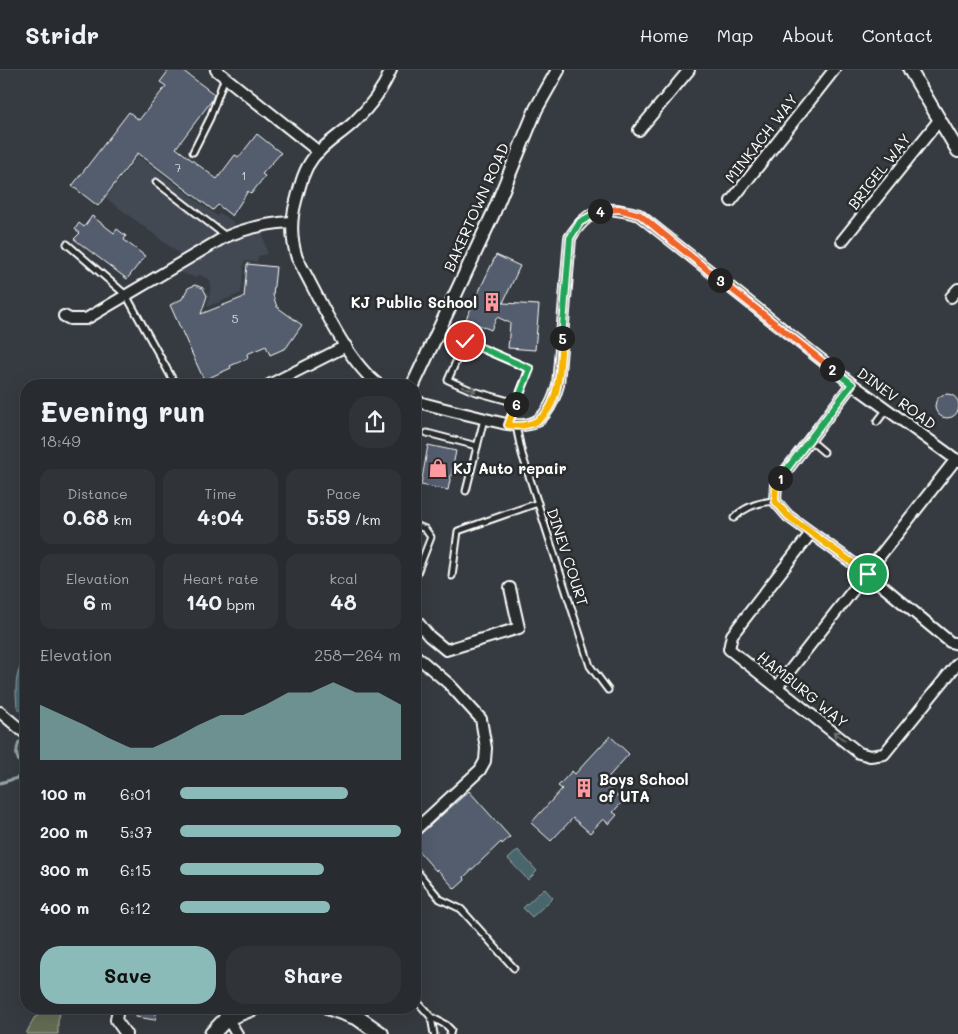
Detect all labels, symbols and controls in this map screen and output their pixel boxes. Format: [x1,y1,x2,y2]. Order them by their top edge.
text: Stridr [25,19,99,50]
text: Home [640,23,689,47]
text: Map [717,23,753,47]
text: About [781,23,834,47]
text: Contact [862,23,933,47]
street label: MINKACH WAY [720,89,802,187]
street label: BRIGEL WAY [843,129,915,213]
street label: BAKERTOWN ROAD [439,140,513,274]
house number: 7 [175,159,182,175]
house number: 1 [241,167,247,183]
pin: 4 [588,198,612,224]
text: 4 [596,202,605,221]
pin: 3 [708,268,732,292]
text: 3 [716,271,725,290]
building icon: KJ Public School [481,291,503,313]
place label: KJ Public School [351,292,477,312]
house number: 5 [232,310,239,326]
pin [444,320,486,362]
pin: 5 [550,326,574,350]
icon: check [451,327,479,355]
text: 5 [558,329,567,348]
pin: 2 [820,356,844,382]
text: 2 [829,360,836,379]
street label: DINEV ROAD [853,363,941,433]
one-way arrow [461,385,476,394]
pin: 6 [504,392,528,416]
text: Evening run [40,393,205,429]
text: 6 [512,395,521,414]
button: share [349,396,401,448]
text: 18:49 [40,430,81,451]
shop icon: KJ Auto repair [427,457,449,479]
place label: KJ Auto repair [453,458,567,478]
pin: 1 [768,466,792,490]
text: 1 [777,469,784,488]
text: Distance [67,484,128,503]
text: Time [205,484,236,503]
text: Pace [326,484,361,503]
text: 0.68 [63,503,109,530]
text: 4:04 [197,503,244,530]
text: 5:59 [306,503,350,530]
street label: DINEV COURT [543,506,593,608]
text: km [109,510,132,529]
text: /km [350,510,381,529]
pin [847,553,889,595]
icon: arrive [854,560,882,588]
text: Elevation [66,569,129,588]
text: Heart rate [183,569,258,588]
text: kcal [330,569,357,588]
text: 6 [83,588,96,615]
text: 140 [186,588,222,615]
text: 48 [330,588,357,615]
text: m [96,595,112,614]
text: bpm [222,595,255,614]
text: Elevation [40,644,112,665]
text: 258–264 m [314,644,401,665]
street label: HAMBURG WAY [753,646,853,732]
one-way arrow [832,731,845,742]
place label: Boys School of UTA [599,769,689,806]
building icon: Boys School of UTA [573,777,595,799]
text: 100 m [40,783,86,804]
text: 6:01 [120,783,152,804]
text: 200 m [40,821,88,842]
text: 5:37 [120,821,153,842]
text: 300 m [40,859,89,880]
text: 6:15 [120,859,151,880]
text: 400 m [40,897,89,918]
text: 6:12 [120,897,151,918]
button: Save [40,946,216,1004]
button: Share [226,946,401,1004]

